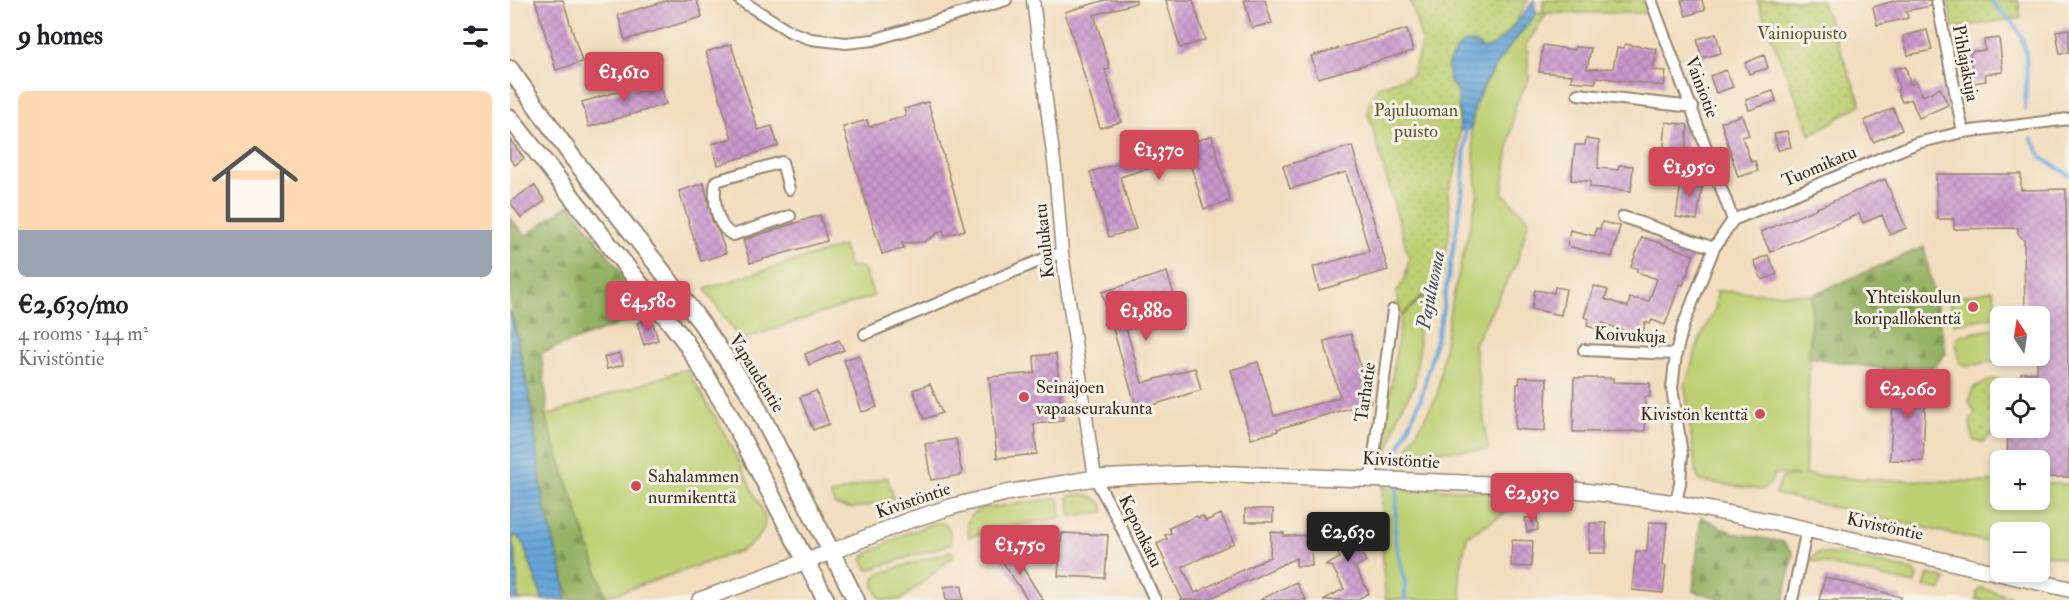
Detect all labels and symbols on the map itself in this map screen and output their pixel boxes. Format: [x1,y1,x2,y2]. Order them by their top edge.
park label: Vainiopuisto [1757,22,1847,45]
street label: Pihlajakuja [1947,23,1984,104]
pin: €1,610 [575,52,673,103]
street label: Vainiotie [1679,53,1724,122]
park label: Pajuluoman puisto [1374,99,1458,143]
pin: €1,370 [1110,130,1208,181]
street label: Tuomikatu [1778,140,1860,193]
pin: €1,950 [1640,147,1738,198]
street label: Koulukatu [1029,202,1060,280]
water label: Pajuluoma [1410,249,1450,333]
pin: €4,580 [599,281,697,332]
place label: Yhteiskoulun koripallokenttä [1854,286,1962,330]
pin: €1,880 [1097,291,1195,342]
marker: Yhteiskoulun koripallokenttä [1966,300,1980,314]
north arrow [1990,306,2050,366]
street label: Koivukuja [1593,322,1667,349]
street label: Vapaudentie [723,330,790,417]
street label: Tarhatie [1350,360,1381,424]
pin: €2,060 [1859,369,1957,420]
place label: Seinäjoen vapaaseurakunta [1035,376,1153,420]
marker: Seinäjoen vapaaseurakunta [1017,390,1031,404]
place label: Kivistön kenttä [1640,403,1749,426]
marker: Kivistön kenttä [1753,407,1767,421]
street label: Kivistöntie [1362,447,1441,474]
place label: Sahalammen nurmikenttä [648,465,739,509]
pin: €2,930 [1483,473,1581,524]
street label: Kivistöntie [873,477,954,524]
marker: Sahalammen nurmikenttä [629,479,643,493]
street label: Keponkatu [1113,491,1168,571]
street label: Kivistöntie [1844,507,1926,546]
pin: €2,630 [1299,512,1397,563]
pin: €1,750 [971,525,1069,576]

